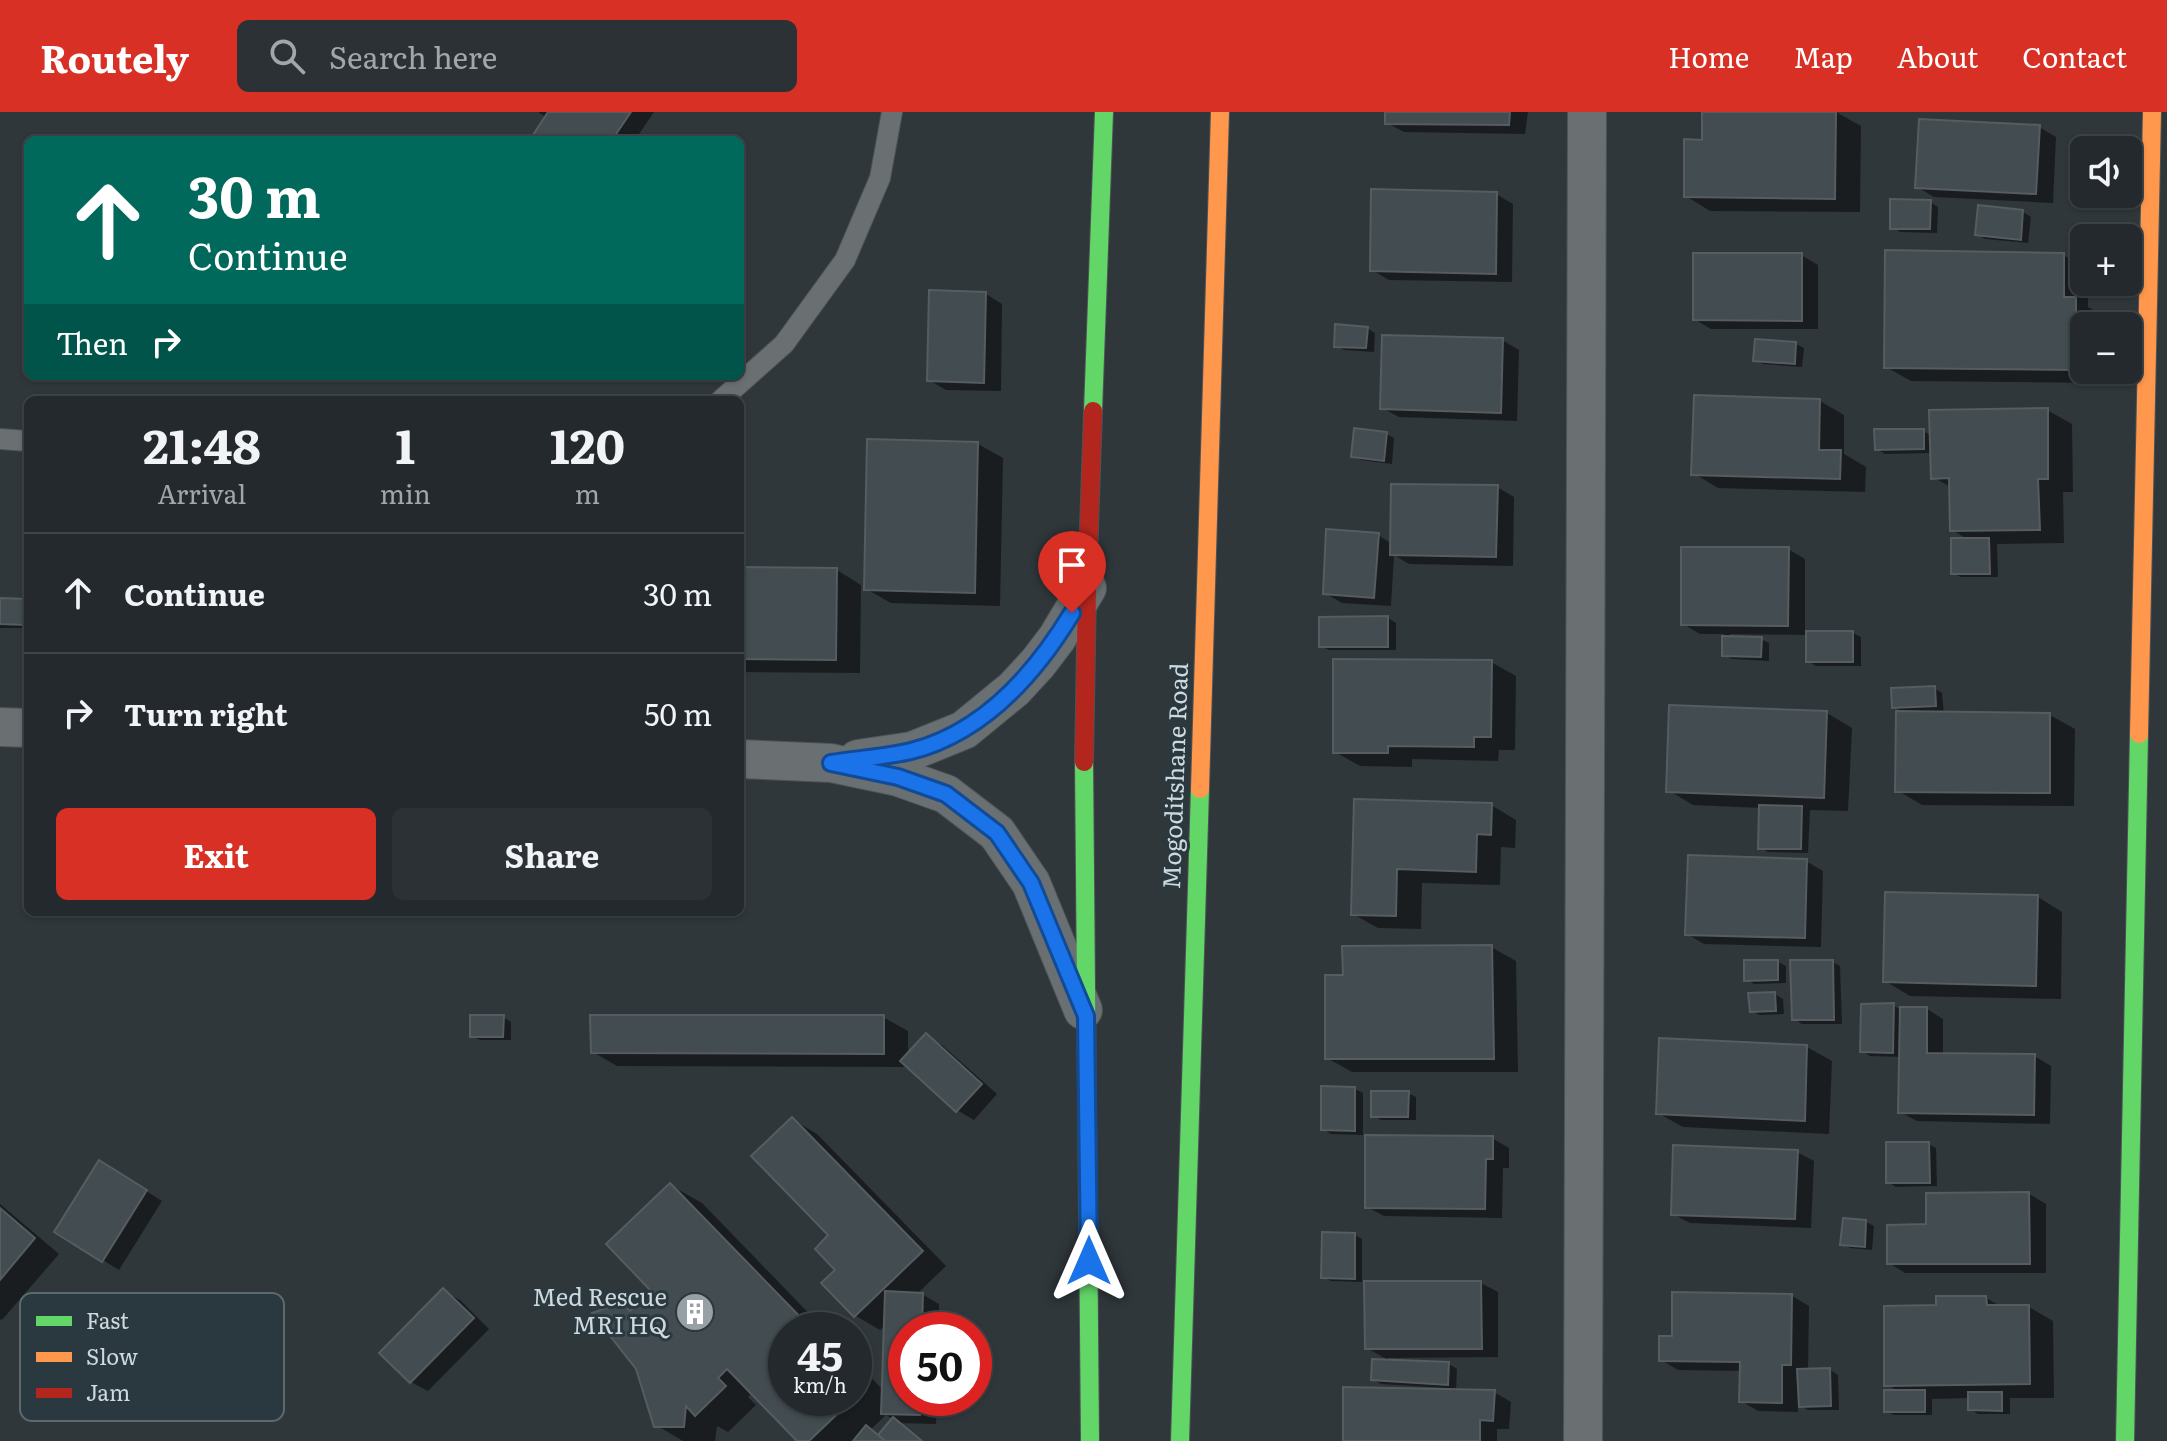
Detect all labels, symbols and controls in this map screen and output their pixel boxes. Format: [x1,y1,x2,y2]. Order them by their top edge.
search box [237,20,797,92]
text: Routely [40,28,189,85]
icon: search [265,34,309,78]
text: Search here [329,34,497,78]
text: Home [1668,35,1749,77]
text: Map [1793,35,1853,77]
text: About [1897,35,1978,77]
text: Contact [2022,35,2127,77]
map controls [2070,136,2142,384]
button: sound [2070,136,2142,208]
text: 30 m [188,152,321,235]
icon: ahead [56,168,160,272]
button: + [2070,224,2142,296]
text: Continue [188,228,348,281]
button: − [2070,312,2142,384]
text: Then [56,320,128,364]
icon: right [144,320,188,364]
text: 21:48 [143,408,261,479]
text: 1 [395,408,415,479]
text: 120 [550,408,625,479]
text: Arrival [157,473,246,512]
text: min [380,473,431,512]
text: m [575,473,600,512]
pin [1038,531,1106,613]
icon: arrive [1050,543,1094,587]
icon: ahead [56,571,100,615]
text: Continue [124,571,265,615]
text: 30 m [643,571,712,615]
street label: Mogoditshane Road [1152,662,1195,890]
icon: right [56,691,100,735]
text: Turn right [124,691,288,735]
text: 50 m [644,691,712,735]
button: Exit [56,808,376,900]
button: Share [392,808,712,900]
position arrow [1047,1219,1131,1303]
place label: Med Rescue MRI HQ [532,1278,671,1341]
building icon: Med Rescue MRI HQ [674,1291,716,1333]
legend [20,1293,284,1421]
text: Fast [86,1303,129,1336]
speed limit sign: 50 [888,1312,992,1416]
text: 45 [797,1324,843,1383]
text: Slow [86,1339,138,1372]
text: km/h [793,1369,847,1399]
text: Jam [86,1375,130,1408]

